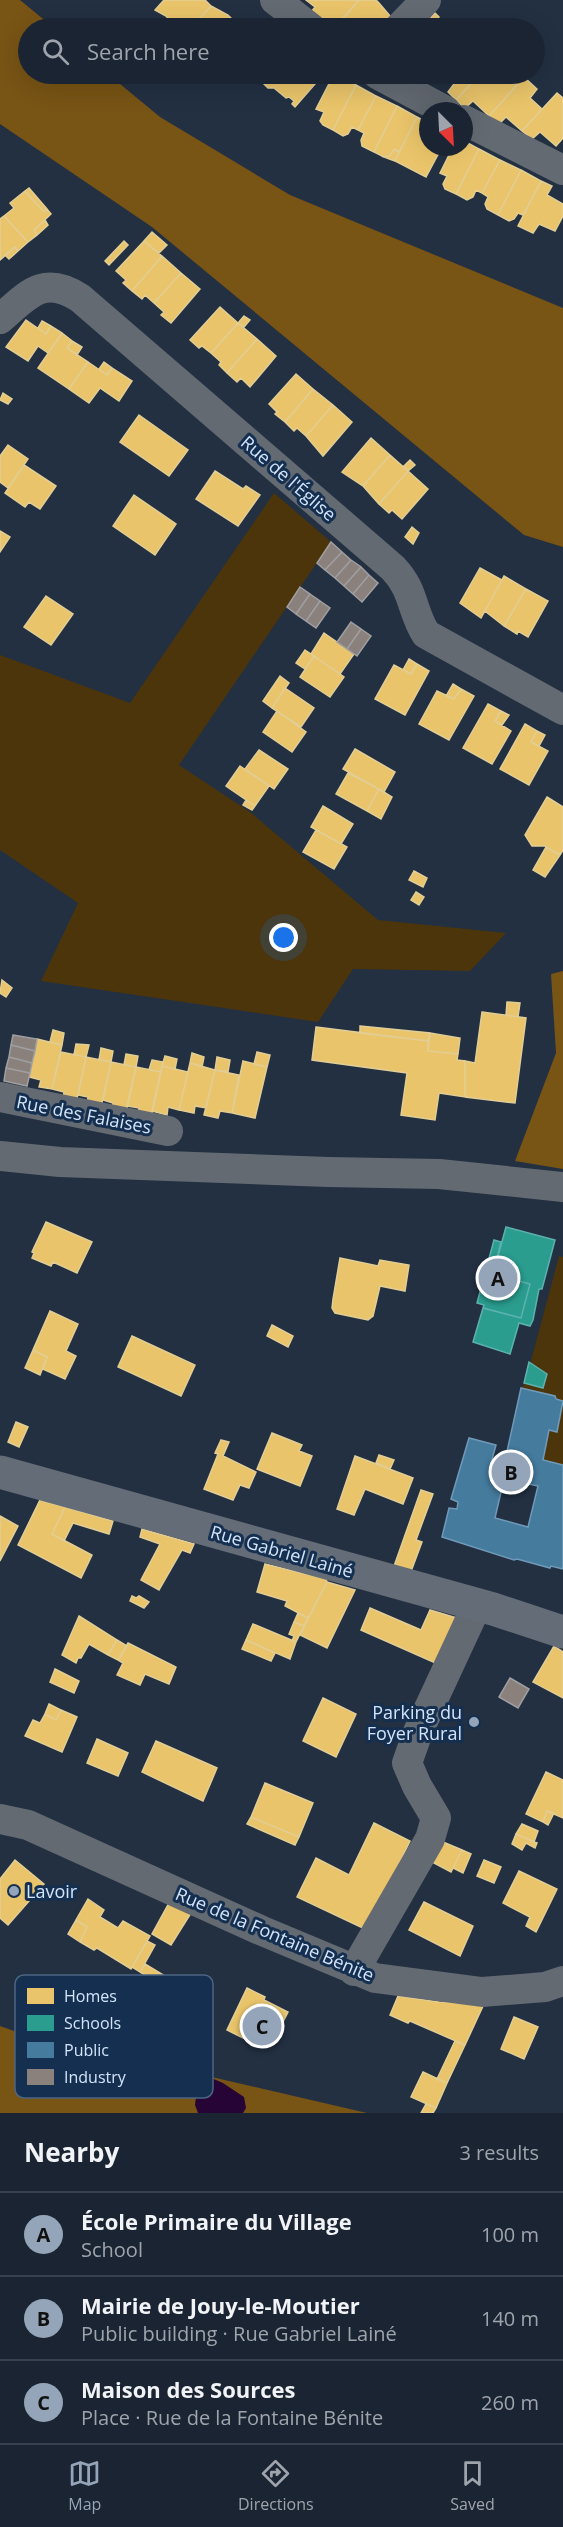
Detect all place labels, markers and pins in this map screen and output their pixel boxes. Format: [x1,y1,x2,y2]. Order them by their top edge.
pin: A [478,1256,518,1300]
pin: B [492,1450,530,1494]
place label: Parking du Foyer Rural [367,1700,462,1745]
marker: Parking du Foyer Rural [467,1715,481,1729]
place label: Lavoir [26,1879,78,1903]
marker: Lavoir [7,1884,21,1898]
pin: C [242,2004,282,2048]

